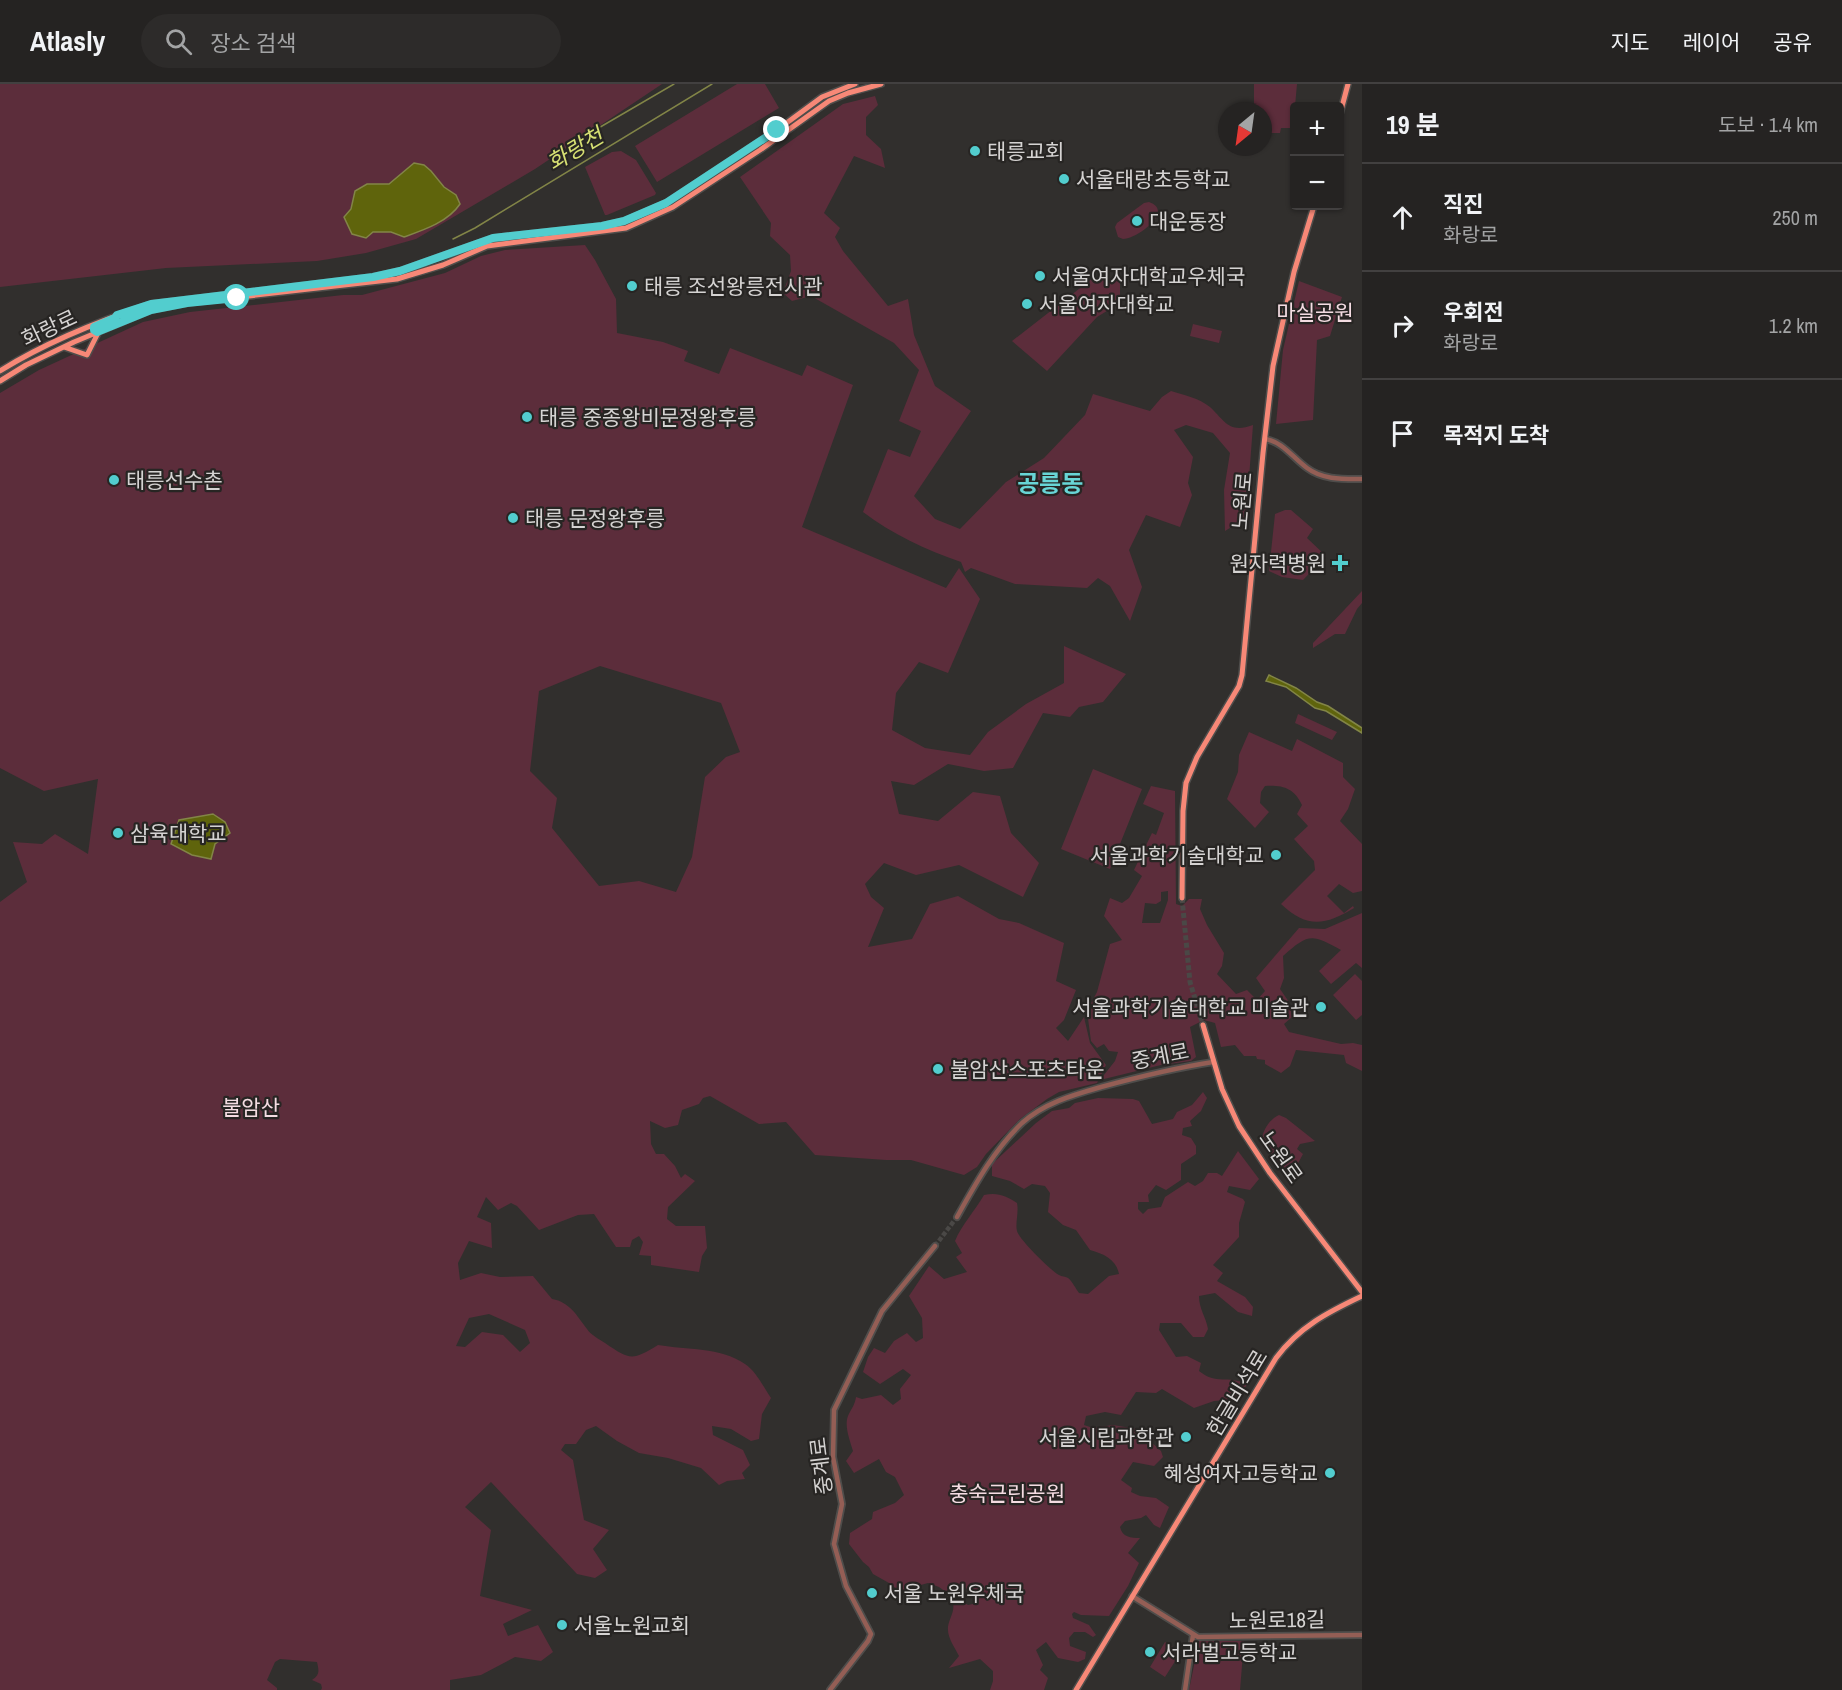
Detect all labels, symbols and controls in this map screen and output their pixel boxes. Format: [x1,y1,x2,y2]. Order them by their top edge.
search box [141,14,561,68]
text: Atlasly [30,22,105,60]
icon: search [162,25,195,58]
text: 장소 검색 [210,28,296,58]
text: 지도 [1611,28,1649,57]
text: 레이어 [1682,28,1740,57]
text: 공유 [1773,28,1812,57]
north arrow [1218,102,1272,156]
map controls [1290,102,1344,210]
button: + [1290,102,1344,156]
text: 19 분 [1386,107,1440,142]
text: 도보 · 1.4 km [1718,111,1818,138]
route end [763,116,789,142]
water label: 화랑천 [541,119,611,177]
place label: 태릉교회 [987,137,1064,166]
marker: 태릉교회 [968,144,982,158]
button: − [1290,156,1344,210]
place label: 서울태랑초등학교 [1076,165,1231,194]
marker: 서울태랑초등학교 [1057,172,1071,186]
text: 직진 [1443,189,1483,219]
icon: ahead [1386,201,1419,234]
text: 250 m [1772,204,1818,231]
place label: 대운동장 [1149,207,1226,236]
marker: 대운동장 [1130,214,1144,228]
text: 화랑로 [1443,221,1498,248]
place label: 서울여자대학교우체국 [1052,262,1245,291]
marker: 서울여자대학교우체국 [1033,269,1047,283]
place label: 태릉 조선왕릉전시관 [644,272,823,301]
marker: 태릉 조선왕릉전시관 [625,279,639,293]
route start [223,284,249,310]
place label: 서울여자대학교 [1039,290,1174,319]
marker: 서울여자대학교 [1020,297,1034,311]
text: 우회전 [1443,297,1504,327]
park label: 마실공원 [1276,298,1354,327]
street label: 화랑로 [17,303,81,353]
icon: right [1386,309,1419,342]
text: 1.2 km [1769,312,1818,339]
text: 화랑로 [1443,329,1498,356]
place label: 태릉 중종왕비문정왕후릉 [539,403,756,432]
marker: 태릉 중종왕비문정왕후릉 [520,410,534,424]
icon: arrive [1386,417,1419,450]
text: 목적지 도착 [1443,420,1549,450]
place label: 태릉선수촌 [126,466,223,495]
district label: 공릉동 [1017,467,1083,499]
street label: 노원로 [1225,471,1259,531]
marker: 태릉선수촌 [107,473,121,487]
place label: 태릉 문정왕후릉 [525,504,665,533]
marker: 태릉 문정왕후릉 [506,511,520,525]
place label: 원자력병원 [1229,549,1326,578]
marker: 원자력병원 [1331,554,1349,572]
place label: 삼육대학교 [130,819,227,848]
marker: 삼육대학교 [111,826,125,840]
place label: 서울과학기술대학교 [1090,841,1264,870]
marker: 서울과학기술대학교 [1269,848,1283,862]
place label: 서울과학기술대학교 미술관 [1072,993,1309,1022]
marker: 서울과학기술대학교 미술관 [1314,1000,1328,1014]
street label: 중계로 [1129,1036,1191,1076]
place label: 불암산스포츠타운 [950,1055,1105,1084]
marker: 불암산스포츠타운 [931,1062,945,1076]
park label: 불암산 [222,1093,280,1122]
street label: 노원로 [1252,1125,1310,1189]
street label: 한글비석로 [1200,1344,1274,1442]
place label: 서울시립과학관 [1039,1423,1174,1452]
marker: 서울시립과학관 [1179,1430,1193,1444]
street label: 중계로 [803,1435,839,1497]
place label: 혜성여자고등학교 [1163,1459,1318,1488]
marker: 혜성여자고등학교 [1323,1466,1337,1480]
park label: 충숙근린공원 [949,1479,1065,1508]
place label: 서울 노원우체국 [884,1579,1024,1608]
marker: 서울 노원우체국 [865,1586,879,1600]
street label: 노원로18길 [1229,1605,1325,1635]
place label: 서울노원교회 [574,1611,690,1640]
marker: 서울노원교회 [555,1618,569,1632]
place label: 서라벌고등학교 [1162,1638,1297,1667]
marker: 서라벌고등학교 [1143,1645,1157,1659]

